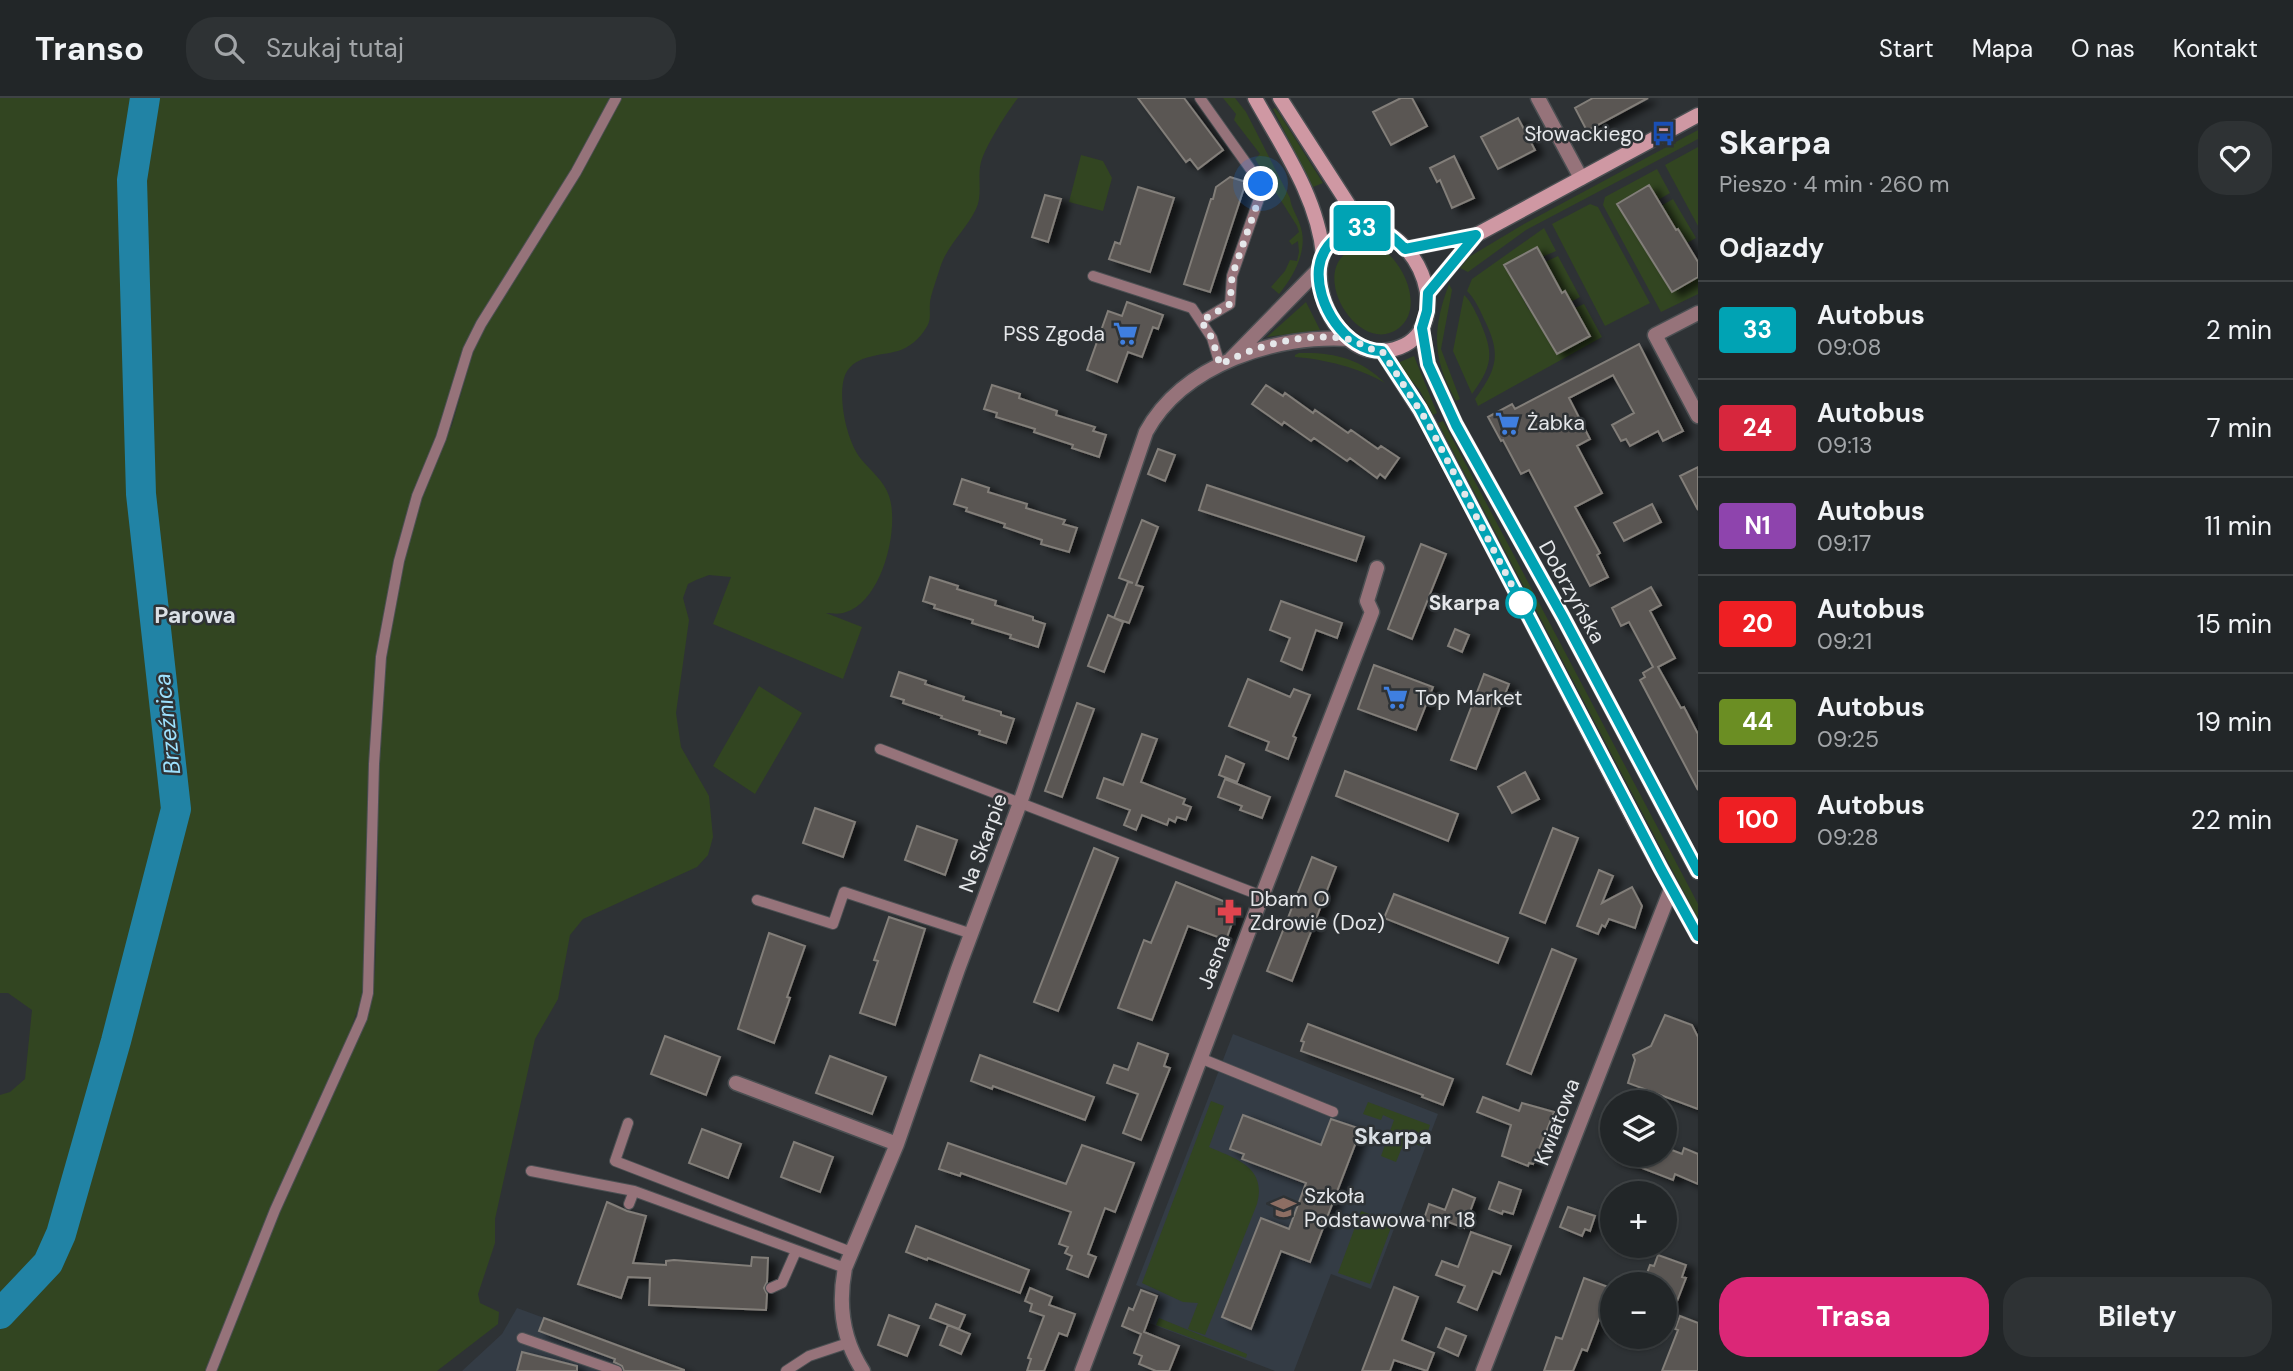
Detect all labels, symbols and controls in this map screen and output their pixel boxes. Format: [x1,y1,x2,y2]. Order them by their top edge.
search box [186,17,676,80]
text: Transo [35,27,144,70]
icon: search [210,29,248,67]
text: Szukaj tutaj [266,31,404,65]
text: Start [1879,33,1934,64]
text: Mapa [1972,33,2033,64]
text: O nas [2071,33,2135,64]
text: Kontakt [2173,33,2258,64]
place label: Słowackiego [1524,120,1644,148]
bus stop icon: Słowackiego [1650,120,1678,148]
text: Skarpa [1719,121,1831,164]
button: heart [2198,121,2272,195]
your location [1243,166,1278,201]
text: Pieszo · 4 min · 260 m [1719,169,1950,199]
line badge: 33 [1330,205,1394,251]
text: 33 [1348,212,1376,243]
text: Odjazdy [1719,231,1824,265]
text: Autobus [1817,298,1925,332]
text: 2 min [2206,313,2272,347]
text: 33 [1743,314,1772,345]
place label: PSS Zgoda [1003,320,1105,348]
supermarket icon: PSS Zgoda [1111,320,1139,348]
text: 09:08 [1817,332,1882,362]
text: Autobus [1817,396,1925,430]
supermarket icon: Żabka [1493,409,1521,437]
place label: Żabka [1527,409,1585,437]
text: 7 min [2207,411,2272,445]
text: 24 [1743,412,1772,443]
text: 09:13 [1817,430,1873,460]
text: Autobus [1817,494,1925,528]
text: 11 min [2205,509,2272,543]
text: N1 [1744,510,1771,541]
text: 09:17 [1817,528,1871,558]
street label: Dobrzyńska [1532,536,1612,648]
marker: Skarpa [1506,588,1536,618]
place label: Skarpa [1429,589,1500,617]
text: Autobus [1817,592,1925,626]
district label: Parowa [154,600,236,630]
text: 15 min [2197,607,2272,641]
text: 20 [1742,608,1773,639]
text: 09:21 [1817,626,1872,656]
water label: Brzeźnica [147,672,187,776]
supermarket icon: Top Market [1381,684,1409,712]
place label: Top Market [1415,684,1523,712]
text: Autobus [1817,690,1925,724]
text: 19 min [2196,705,2272,739]
text: 44 [1742,706,1773,737]
text: 09:25 [1817,724,1879,754]
text: Autobus [1817,788,1925,822]
street label: Na Skarpie [952,790,1014,896]
text: 22 min [2191,803,2272,837]
text: 100 [1736,804,1779,835]
text: 09:28 [1817,822,1879,852]
place label: Dbam O Zdrowie (Doz) [1250,885,1385,937]
pharmacy icon: Dbam O Zdrowie (Doz) [1216,897,1244,925]
street label: Jasna [1191,931,1237,993]
street label: Kwiatowa [1528,1075,1586,1169]
map controls [1600,1090,1677,1349]
button: layers [1600,1090,1677,1167]
district label: Skarpa [1354,1121,1432,1151]
button: + [1600,1181,1677,1258]
place label: Szkoła Podstawowa nr 18 [1304,1182,1476,1234]
school or university icon: Szkoła Podstawowa nr 18 [1270,1194,1298,1222]
button: − [1600,1272,1677,1349]
button: Trasa [1719,1277,1989,1357]
button: Bilety [2003,1277,2272,1357]

